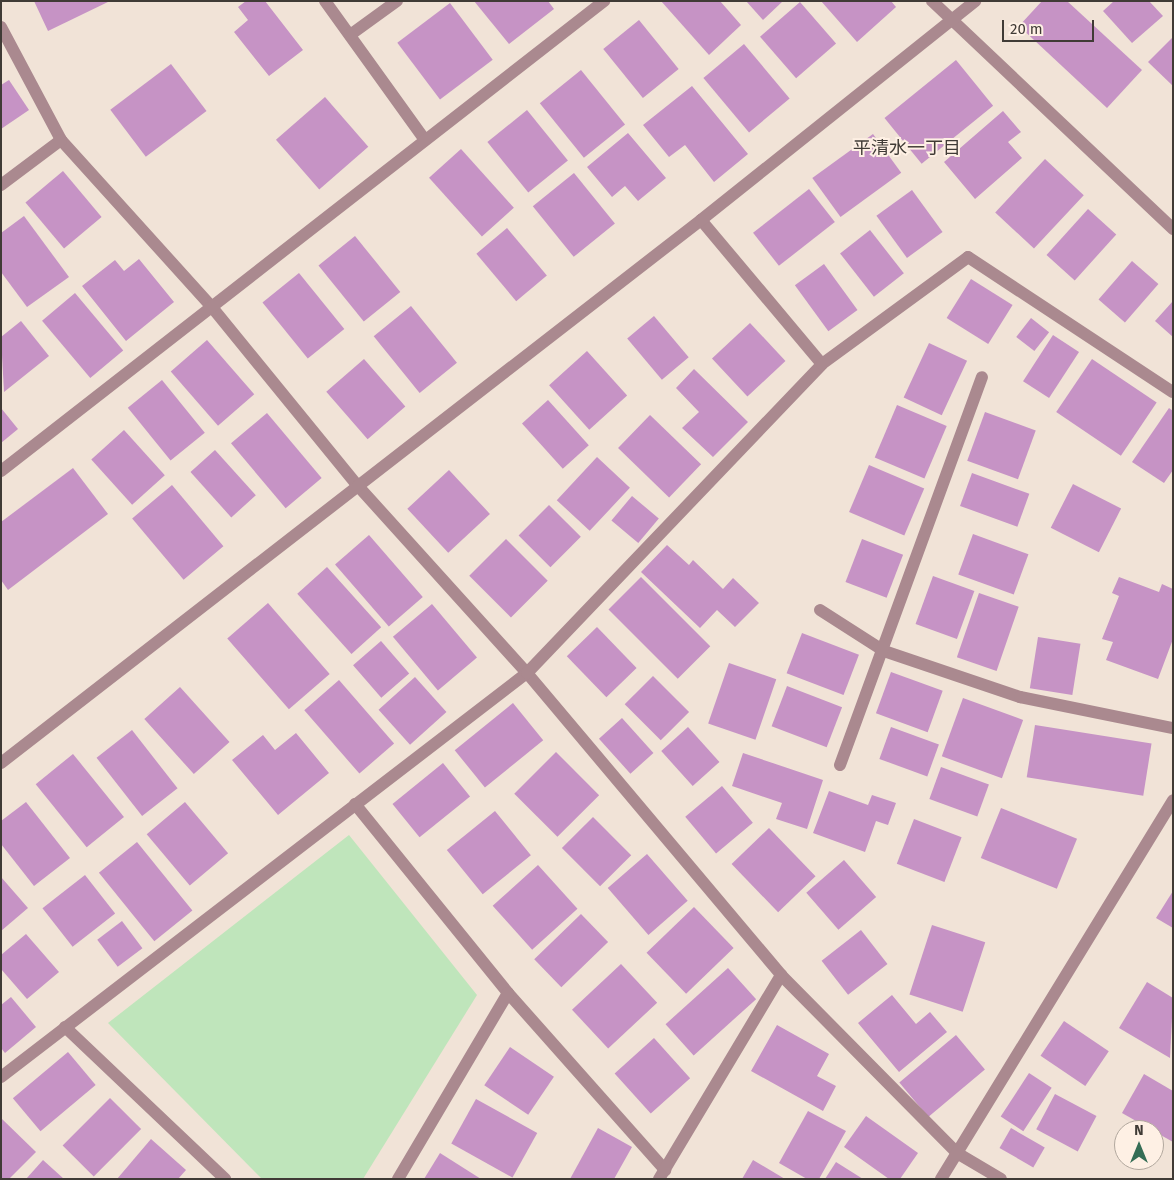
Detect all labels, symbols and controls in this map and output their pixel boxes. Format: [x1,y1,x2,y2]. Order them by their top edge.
scale bar [1004,10,1096,42]
text: 20 m [1010,20,1043,38]
district label: 平清水一丁目 [853,137,961,159]
north arrow [1114,1120,1164,1170]
text: N [1134,1122,1144,1139]

